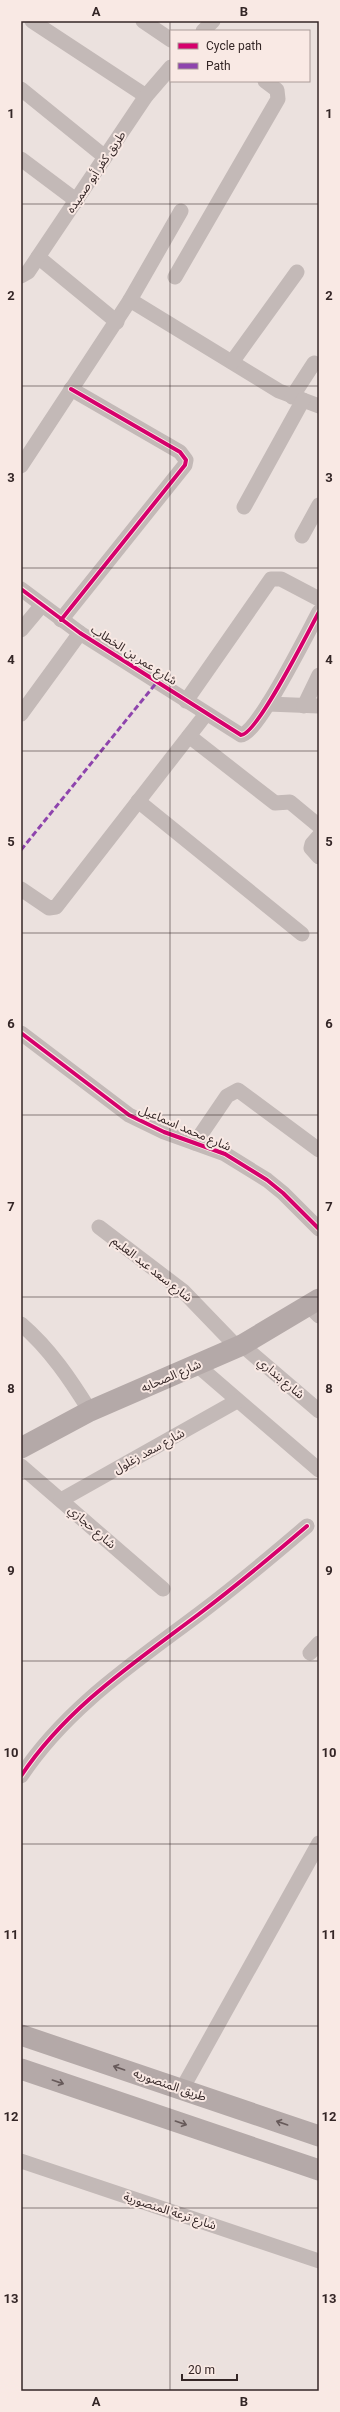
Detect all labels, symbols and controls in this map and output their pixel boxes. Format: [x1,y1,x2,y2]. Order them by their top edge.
text: A [92,4,101,19]
text: B [240,4,248,19]
legend [170,30,310,82]
text: Cycle path [206,39,262,53]
text: Path [206,59,231,73]
text: 1 [7,106,15,121]
text: 1 [325,106,333,121]
street label: طريق كفر أبو صميده [63,128,129,216]
text: 2 [7,288,15,303]
text: 2 [325,288,333,303]
text: 3 [7,470,15,485]
text: 3 [325,470,333,485]
street label: شارع عمر بن الخطاب [87,622,180,690]
text: 4 [7,652,15,667]
text: 4 [325,652,333,667]
text: 5 [7,834,15,849]
text: 5 [325,834,333,849]
text: 6 [7,1016,15,1031]
text: 6 [325,1016,333,1031]
street label: شارع محمد اسماعيل [136,1102,233,1156]
text: 7 [7,1199,15,1214]
text: 7 [325,1199,333,1214]
street label: شارع سعد عبد العليم [108,1233,195,1306]
street label: شارع بنداري [253,1354,307,1404]
street label: شارع الصحابه [139,1357,204,1397]
text: 8 [7,1381,15,1396]
text: 8 [325,1381,333,1396]
street label: شارع سعد زغلول [111,1426,188,1478]
street label: شارع حجازي [64,1503,119,1553]
text: 9 [7,1563,15,1578]
text: 9 [325,1563,333,1578]
text: 10 [4,1745,18,1760]
text: 10 [322,1745,336,1760]
text: 11 [4,1927,18,1942]
text: 11 [322,1927,336,1942]
one-way arrow [113,2064,126,2071]
street label: طريق المنصوريه [131,2066,208,2105]
one-way arrow [52,2078,64,2086]
text: 12 [4,2109,18,2124]
text: 12 [322,2109,336,2124]
one-way arrow [276,2119,288,2127]
one-way arrow [175,2120,187,2128]
street label: شارع ترعة المنصورية [121,2189,218,2235]
text: 13 [4,2291,18,2306]
text: 13 [322,2291,336,2306]
scale bar [182,2356,237,2382]
text: 20 m [188,2363,215,2377]
text: A [92,2394,101,2409]
text: B [240,2394,248,2409]

